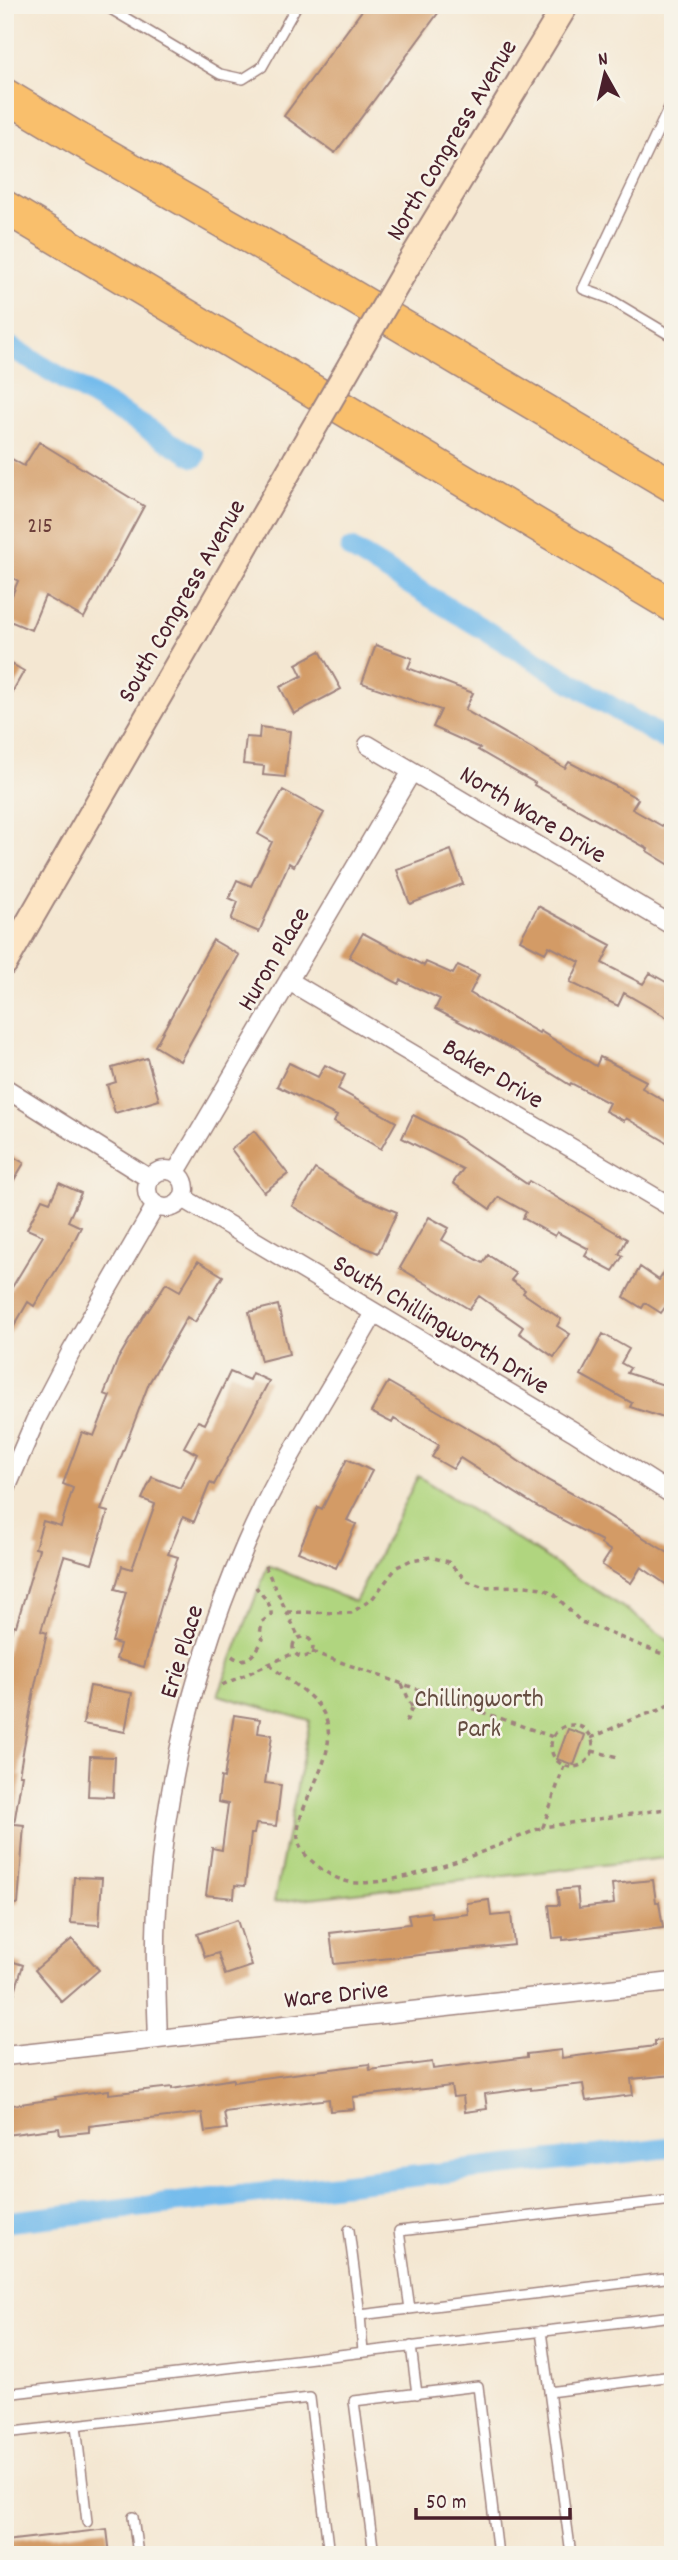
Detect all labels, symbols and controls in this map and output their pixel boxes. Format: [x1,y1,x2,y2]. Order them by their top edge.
street label: North Congress Avenue [378,33,528,249]
north arrow [570,38,640,108]
text: N [597,47,610,75]
street label: South Congress Avenue [110,493,256,710]
house number: 215 [27,511,53,544]
street label: North Ware Drive [452,757,613,875]
street label: Huron Place [229,901,321,1019]
street label: Baker Drive [435,1030,550,1120]
street label: South Chillingworth Drive [325,1246,556,1406]
street label: Erie Place [152,1601,215,1703]
park label: Chillingworth Park [414,1682,544,1749]
street label: Ware Drive [283,1973,390,2020]
scale bar [416,2476,570,2520]
text: 50 m [426,2489,466,2519]

